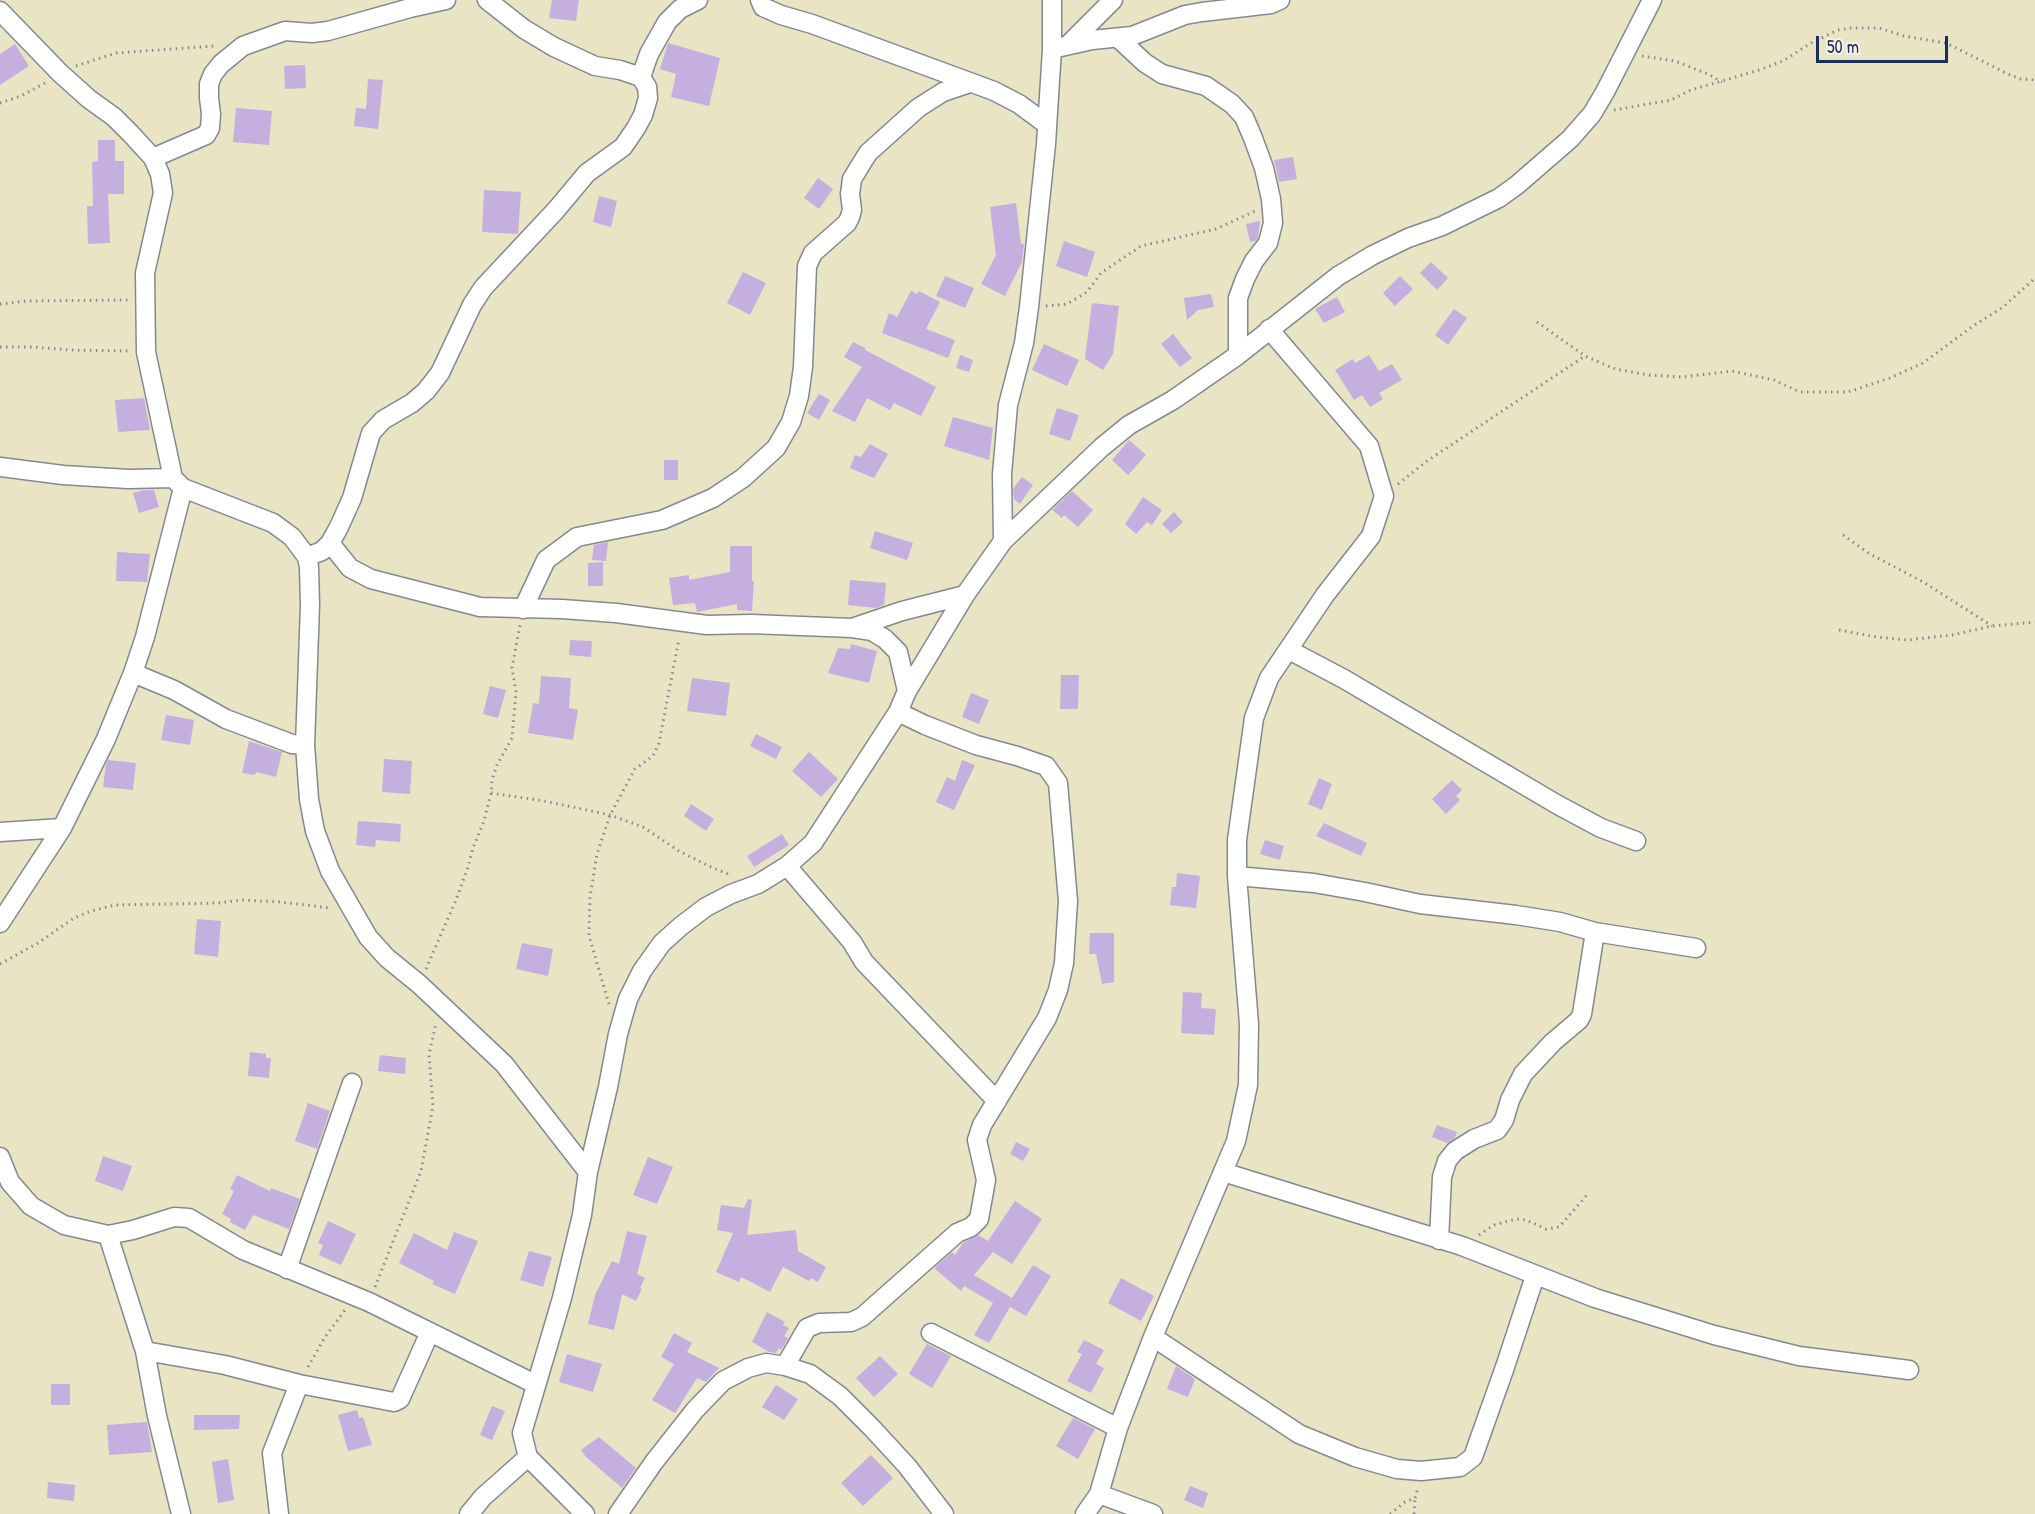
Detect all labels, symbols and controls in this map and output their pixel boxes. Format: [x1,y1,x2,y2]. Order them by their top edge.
scale bar [1819,24,1951,62]
text: 50 m [1827,34,1859,59]

